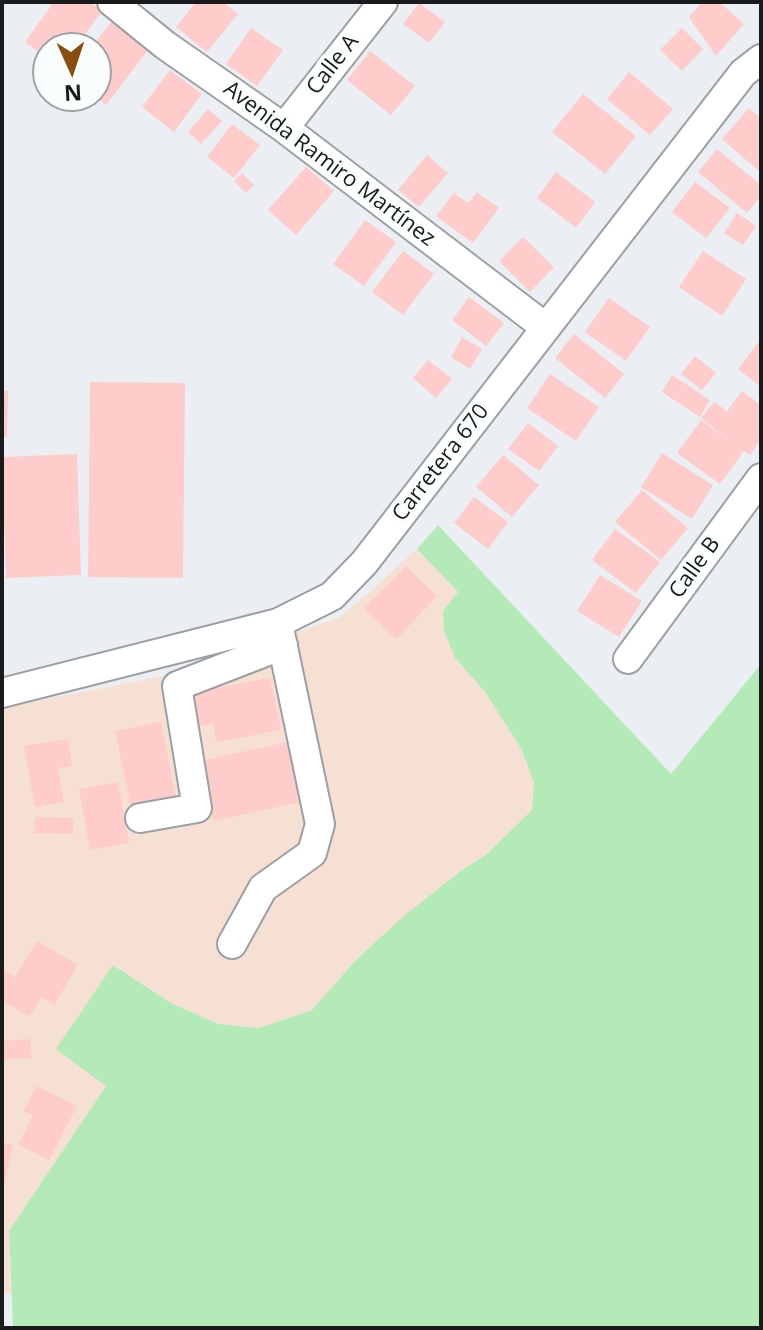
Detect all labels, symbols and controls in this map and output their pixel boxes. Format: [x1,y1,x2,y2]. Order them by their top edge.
street label: Calle A [301,30,365,100]
north arrow [32,32,112,112]
street label: Avenida Ramiro Martínez [218,76,440,252]
text: N [63,79,83,109]
street label: Carretera 670 [387,399,495,527]
street label: Calle B [664,532,726,604]

